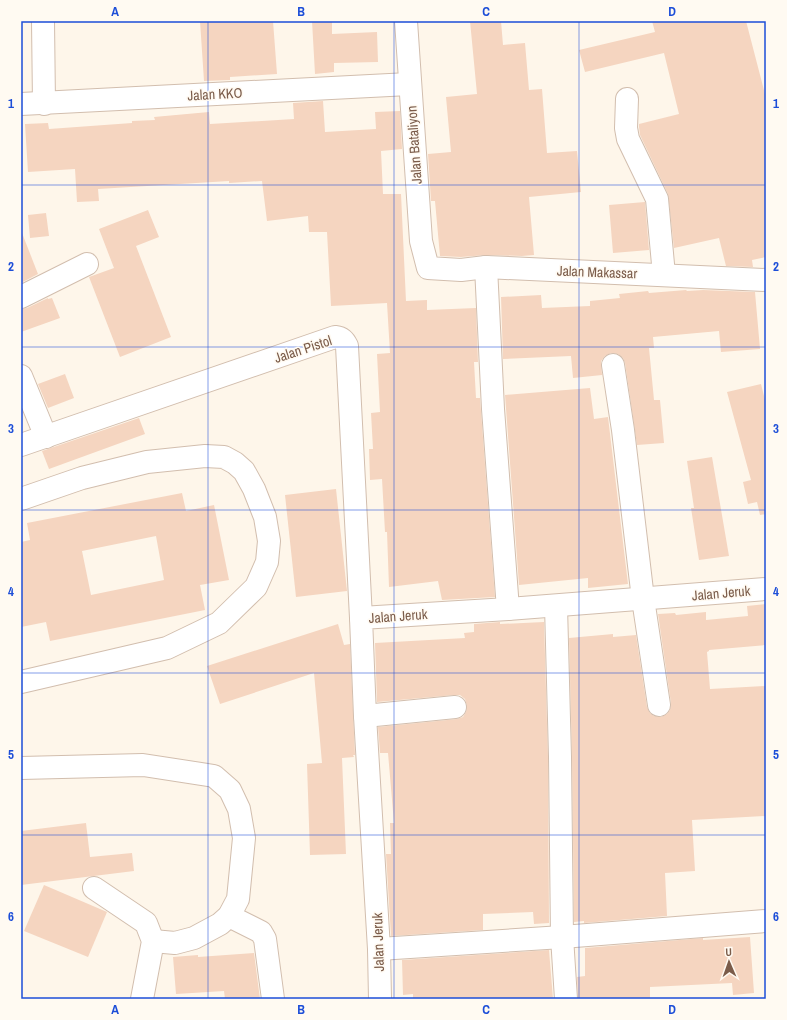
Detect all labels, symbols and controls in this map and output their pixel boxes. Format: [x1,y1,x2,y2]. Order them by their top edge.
text: A [111,3,119,20]
text: B [297,3,305,20]
text: C [482,3,490,20]
text: D [668,3,676,20]
street label: Jalan KKO [187,84,243,104]
text: 1 [8,95,14,112]
text: 1 [773,95,779,112]
street label: Jalan Bataliyon [402,105,426,185]
text: 2 [8,258,14,275]
text: 2 [773,258,779,275]
street label: Jalan Makassar [557,262,638,282]
street label: Jalan Pistol [272,331,334,367]
text: 3 [8,420,14,437]
text: 3 [773,420,779,437]
street label: Jalan Jeruk [691,581,751,605]
text: 4 [8,583,14,600]
text: 4 [773,583,779,600]
street label: Jalan Jeruk [368,605,428,627]
text: 5 [8,746,14,763]
text: 5 [773,746,779,763]
text: 6 [8,908,14,925]
text: 6 [773,908,779,925]
street label: Jalan Jeruk [368,912,388,972]
north arrow [709,942,749,982]
text: U [725,945,732,959]
text: A [111,1001,119,1018]
text: B [297,1001,305,1018]
text: C [482,1001,490,1018]
text: D [668,1001,676,1018]

